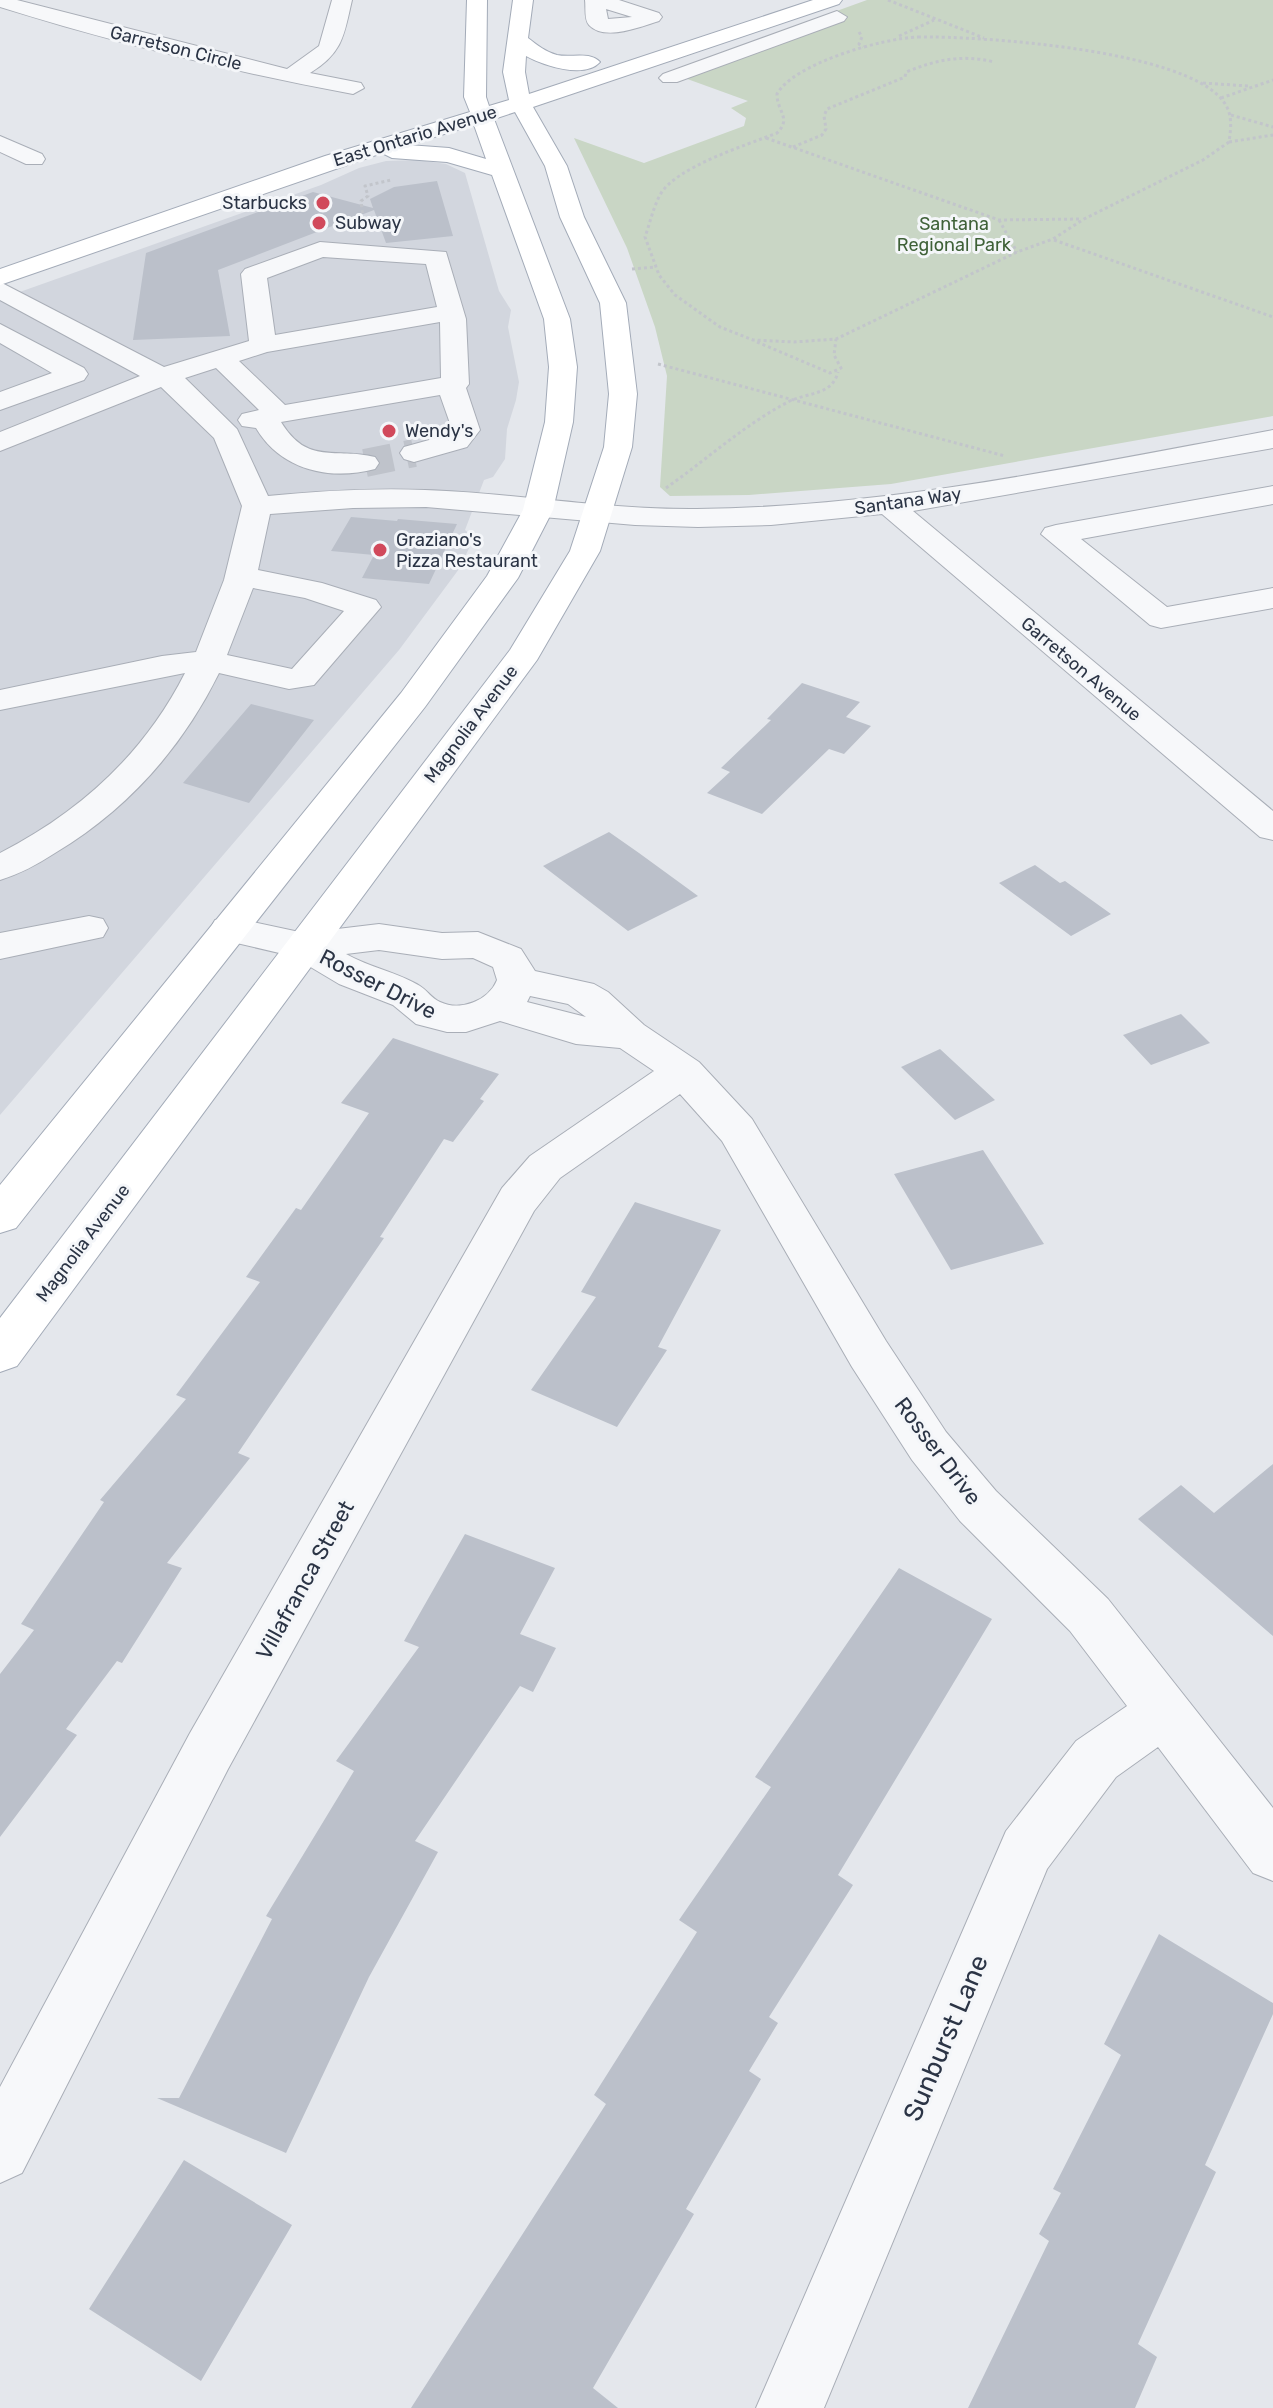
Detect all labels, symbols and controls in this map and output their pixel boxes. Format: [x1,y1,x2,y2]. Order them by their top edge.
street label: Garretson Circle [108,21,244,75]
street label: East Ontario Avenue [331,101,499,171]
place label: Starbucks [222,192,307,214]
marker: Starbucks [314,194,332,212]
place label: Subway [335,212,401,234]
park label: Santana Regional Park [897,213,1012,256]
marker: Subway [310,214,328,232]
place label: Wendy's [405,420,473,442]
marker: Wendy's [380,422,398,440]
street label: Santana Way [853,483,963,519]
place label: Graziano's Pizza Restaurant [396,529,538,572]
marker: Graziano's Pizza Restaurant [371,541,389,559]
street label: Garretson Avenue [1016,612,1146,726]
street label: Magnolia Avenue [420,661,522,787]
street label: Rosser Drive [315,943,441,1025]
street label: Magnolia Avenue [32,1180,134,1306]
street label: Rosser Drive [889,1392,987,1510]
street label: Villafranca Street [250,1495,360,1664]
street label: Sunburst Lane [897,1950,995,2126]

